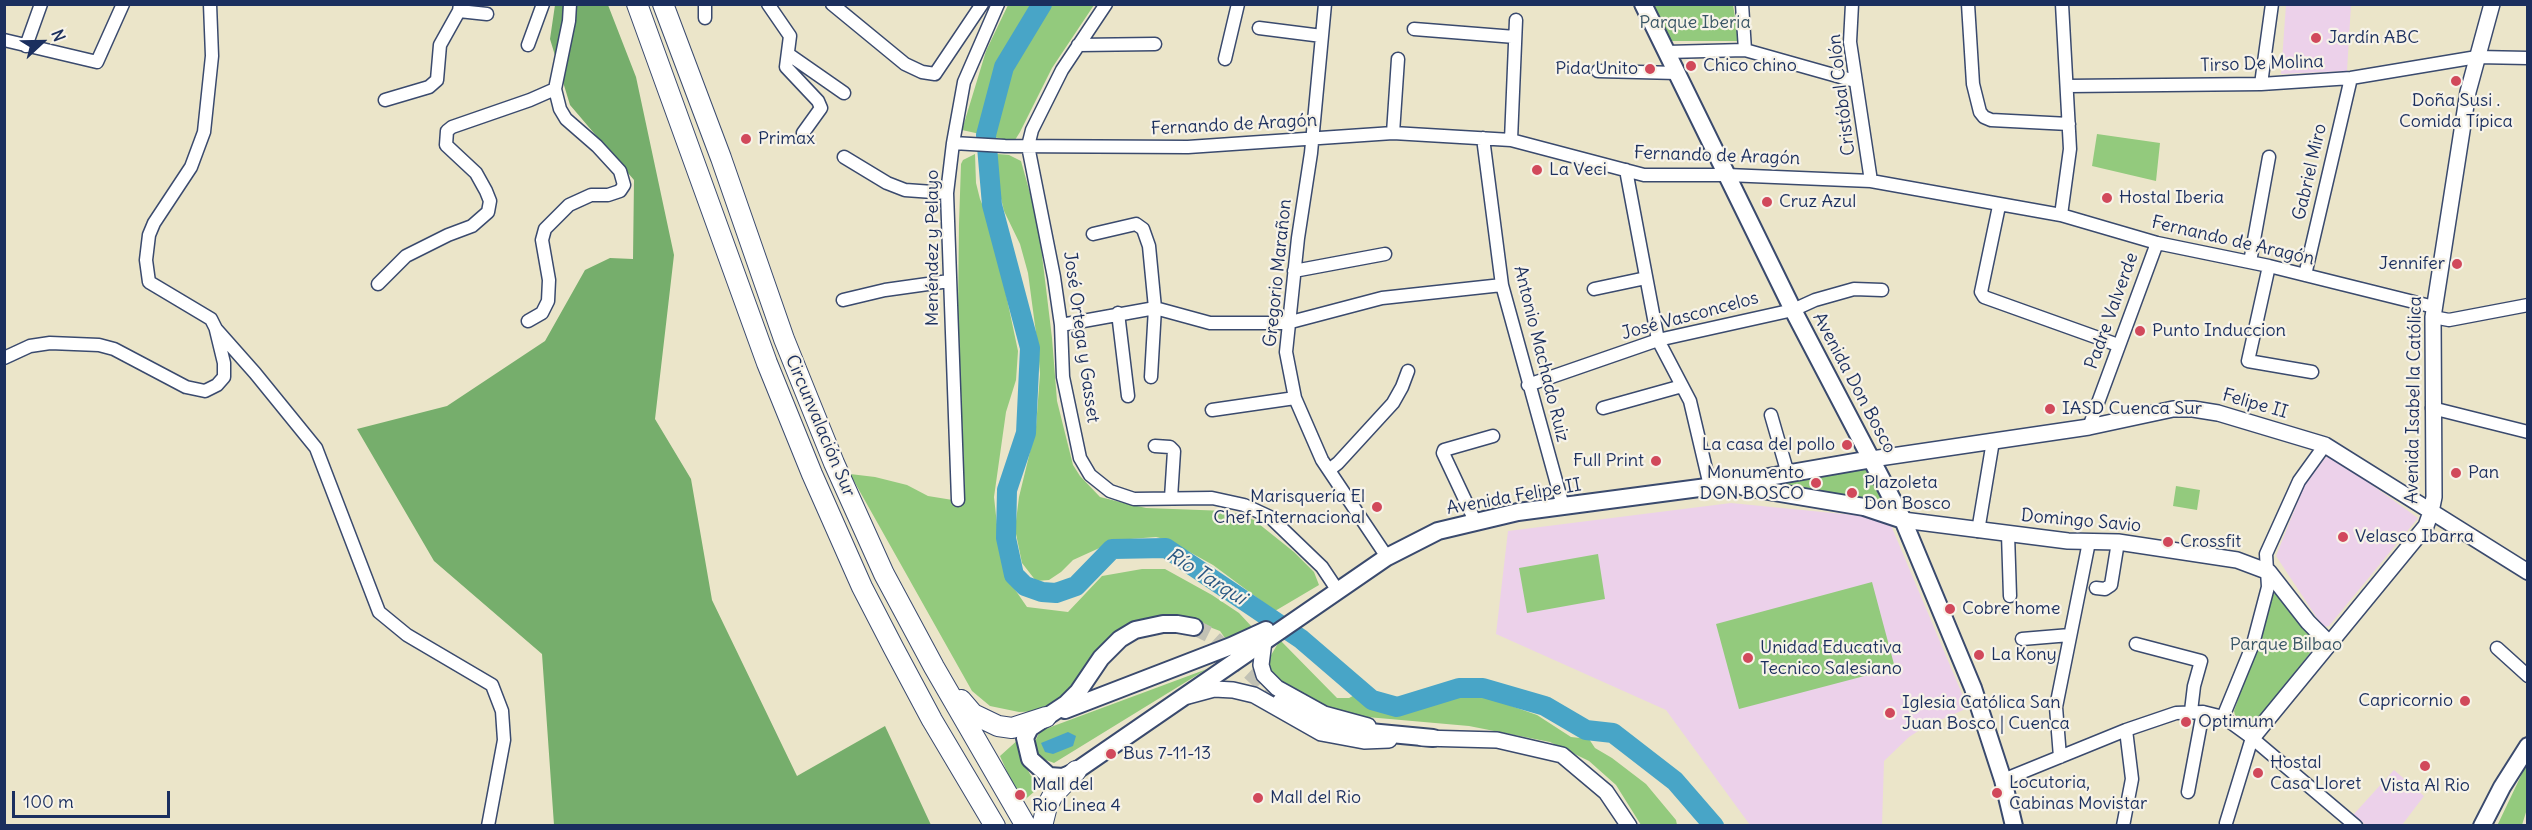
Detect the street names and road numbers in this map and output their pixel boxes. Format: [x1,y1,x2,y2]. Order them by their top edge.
street label: Cristóbal Colón [1824,33,1860,157]
street label: Tirso De Molina [2200,51,2324,77]
street label: Fernando de Aragón [1150,110,1318,140]
street label: Gabriel Miro [2288,122,2332,222]
street label: Fernando de Aragón [1634,142,1800,170]
street label: Menéndez y Pelayo [922,170,944,326]
street label: Gregorio Marañon [1259,198,1297,348]
street label: Fernando de Aragón [2150,212,2316,270]
street label: José Ortega y Gasset [1058,250,1104,424]
street label: Padre Valverde [2081,250,2143,372]
street label: Antonio Machado Ruiz [1509,264,1573,444]
street label: José Vasconcelos [1619,287,1761,345]
street label: Avenida Isabel la Católica [2401,296,2427,504]
street label: Avenida Don Bosco [1808,309,1900,457]
street label: Circunvalación Sur [780,352,860,500]
street label: Felipe II [2220,384,2290,424]
street label: Avenida Felipe II [1445,475,1583,519]
street label: Domingo Savio [2020,505,2142,537]

